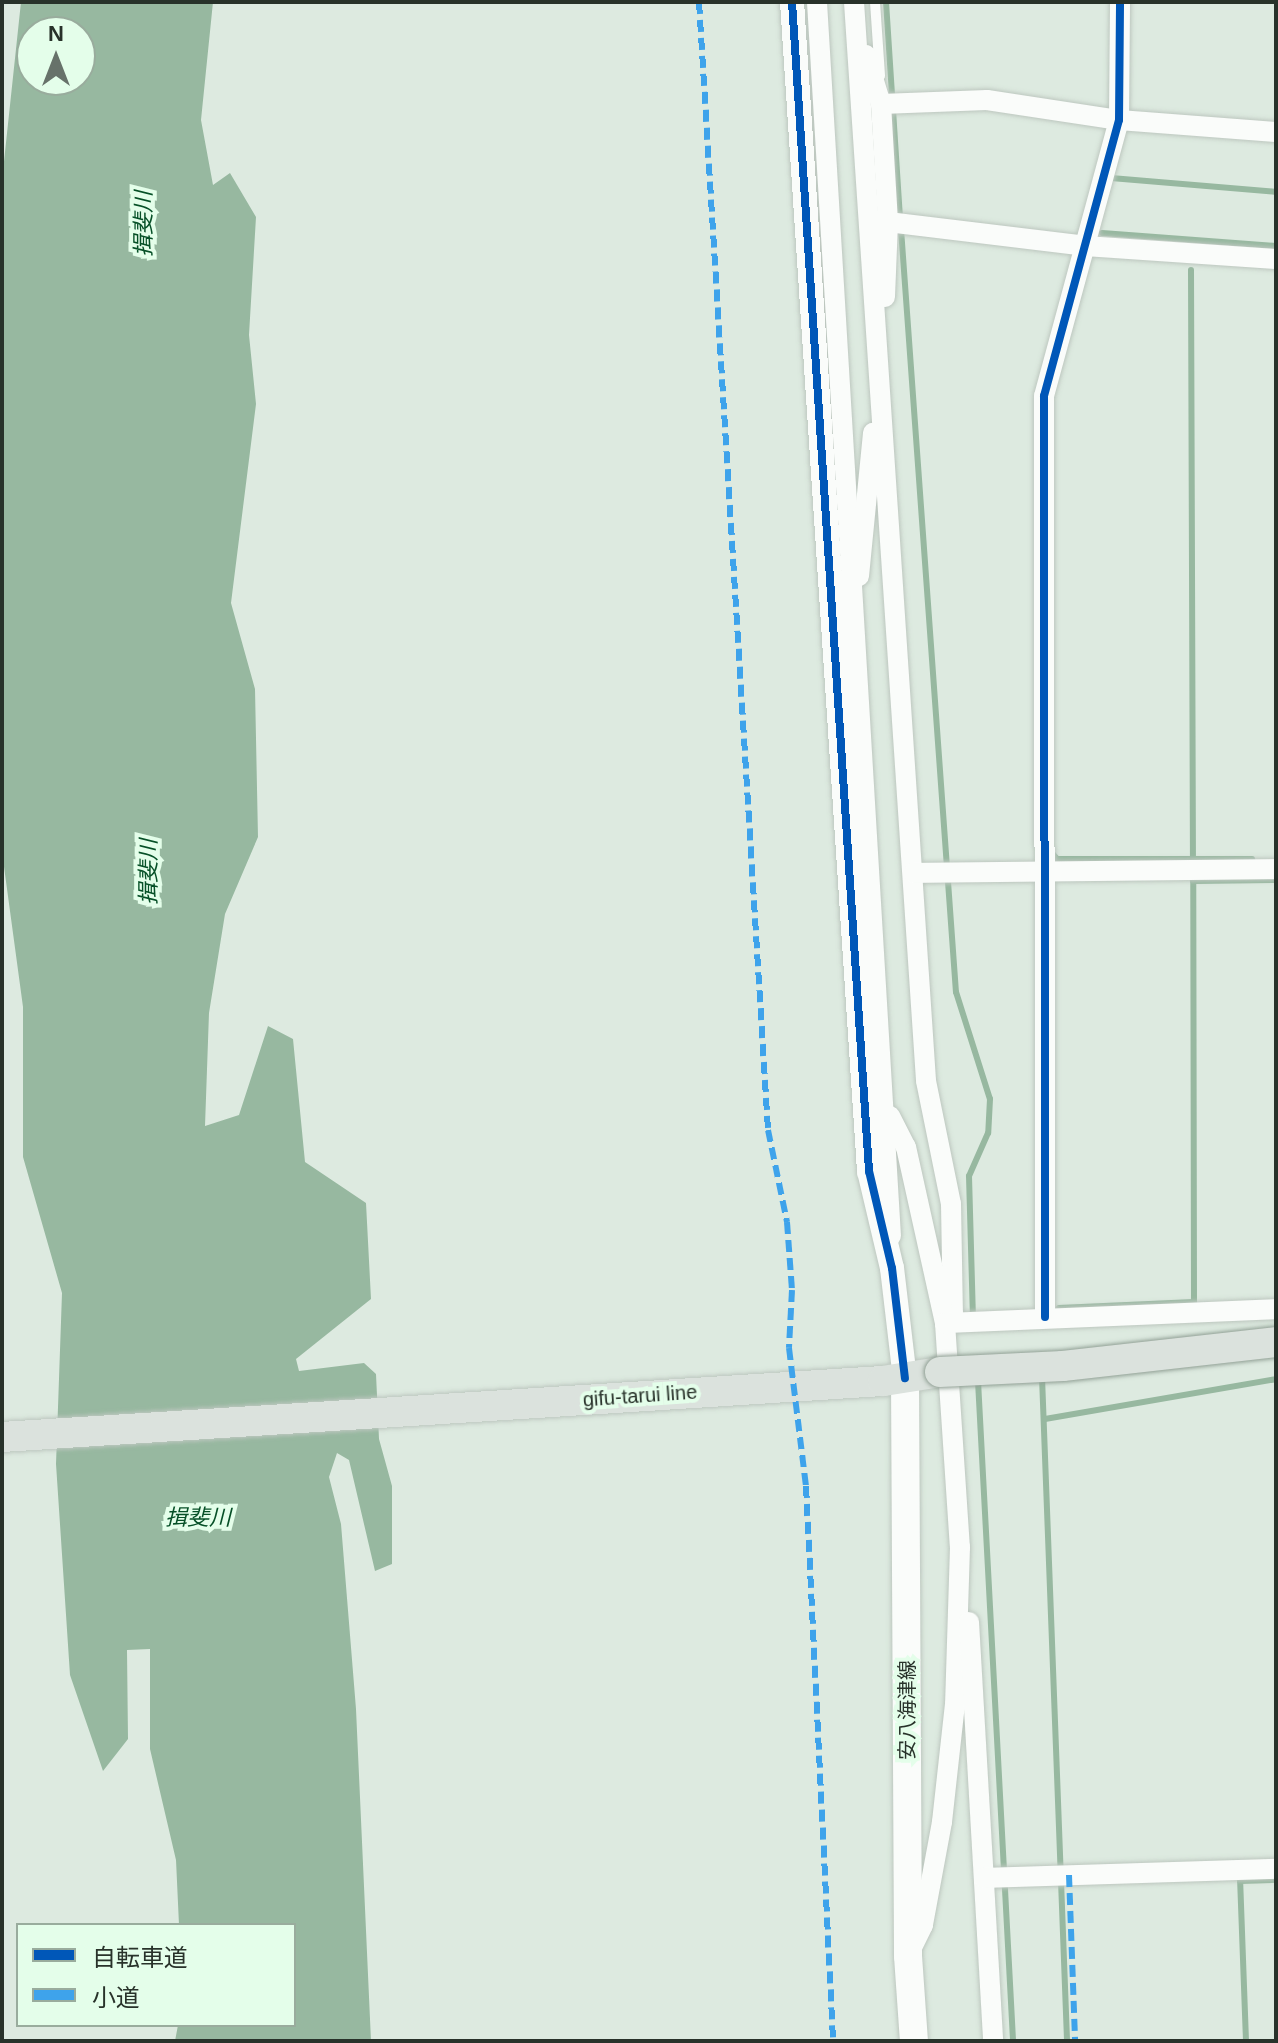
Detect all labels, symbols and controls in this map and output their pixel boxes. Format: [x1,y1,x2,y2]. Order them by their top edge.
north arrow [16,16,96,96]
text: N [48,21,64,46]
water label: 揖斐川 [131,191,157,257]
water label: 揖斐川 [136,839,162,905]
street label: gifu-tarui line [582,1380,698,1412]
water label: 揖斐川 [165,1505,231,1531]
street label: 安八海津線 [895,1660,919,1760]
legend [16,1923,296,2027]
text: 自転車道 [92,1944,188,1971]
text: 小道 [92,1984,140,2011]

